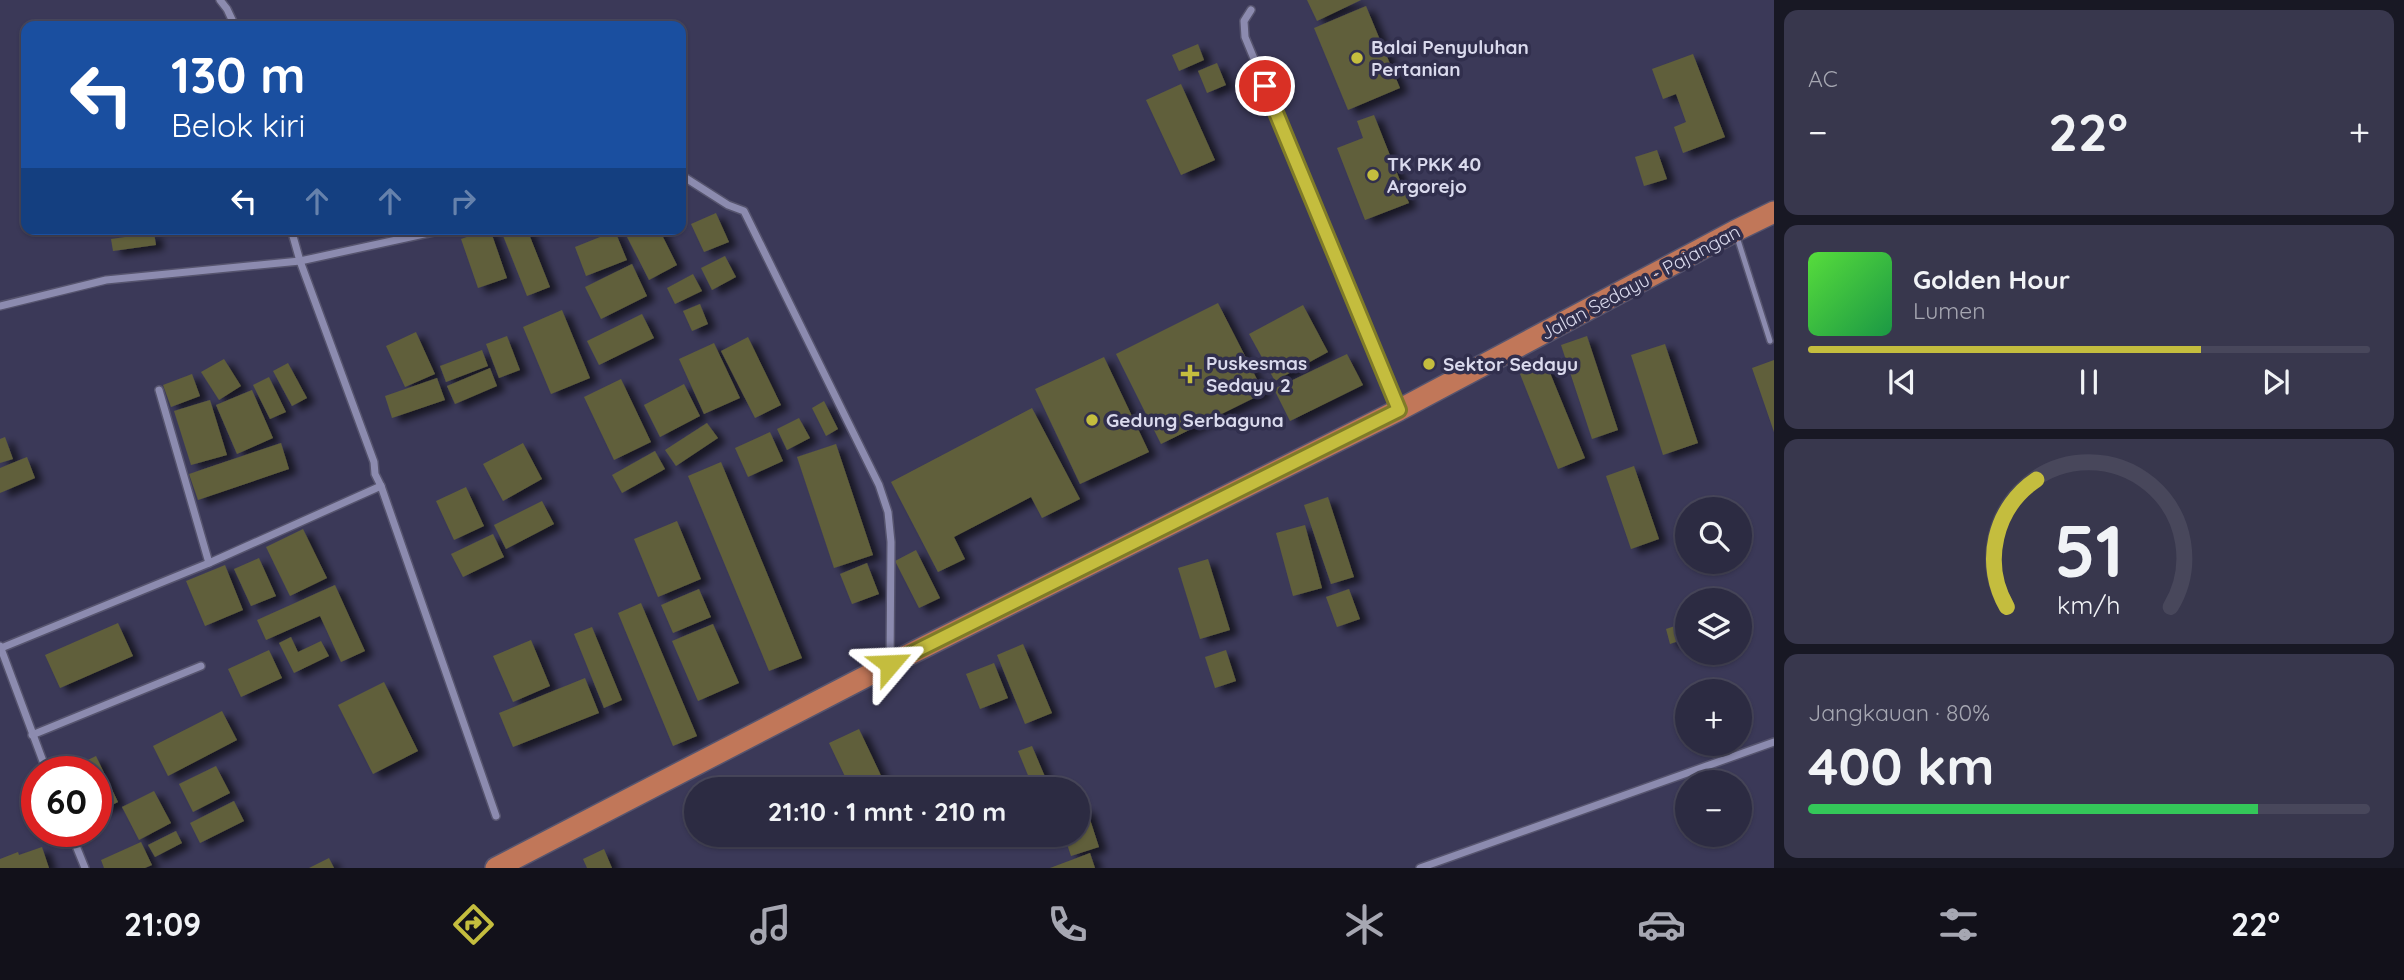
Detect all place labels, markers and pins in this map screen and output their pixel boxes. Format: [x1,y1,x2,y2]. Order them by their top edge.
place label: Balai Penyuluhan Pertanian [1371,35,1529,81]
marker: Balai Penyuluhan Pertanian [1349,50,1365,66]
pin [1235,56,1295,116]
place label: TK PKK 40 Argorejo [1387,152,1481,198]
marker: TK PKK 40 Argorejo [1365,167,1381,183]
place label: Puskesmas Sedayu 2 [1206,351,1307,397]
place label: Sektor Sedayu [1443,352,1578,376]
marker: Sektor Sedayu [1421,356,1437,372]
marker: Puskesmas Sedayu 2 [1180,364,1200,384]
place label: Gedung Serbaguna [1106,408,1284,432]
marker: Gedung Serbaguna [1084,412,1100,428]

